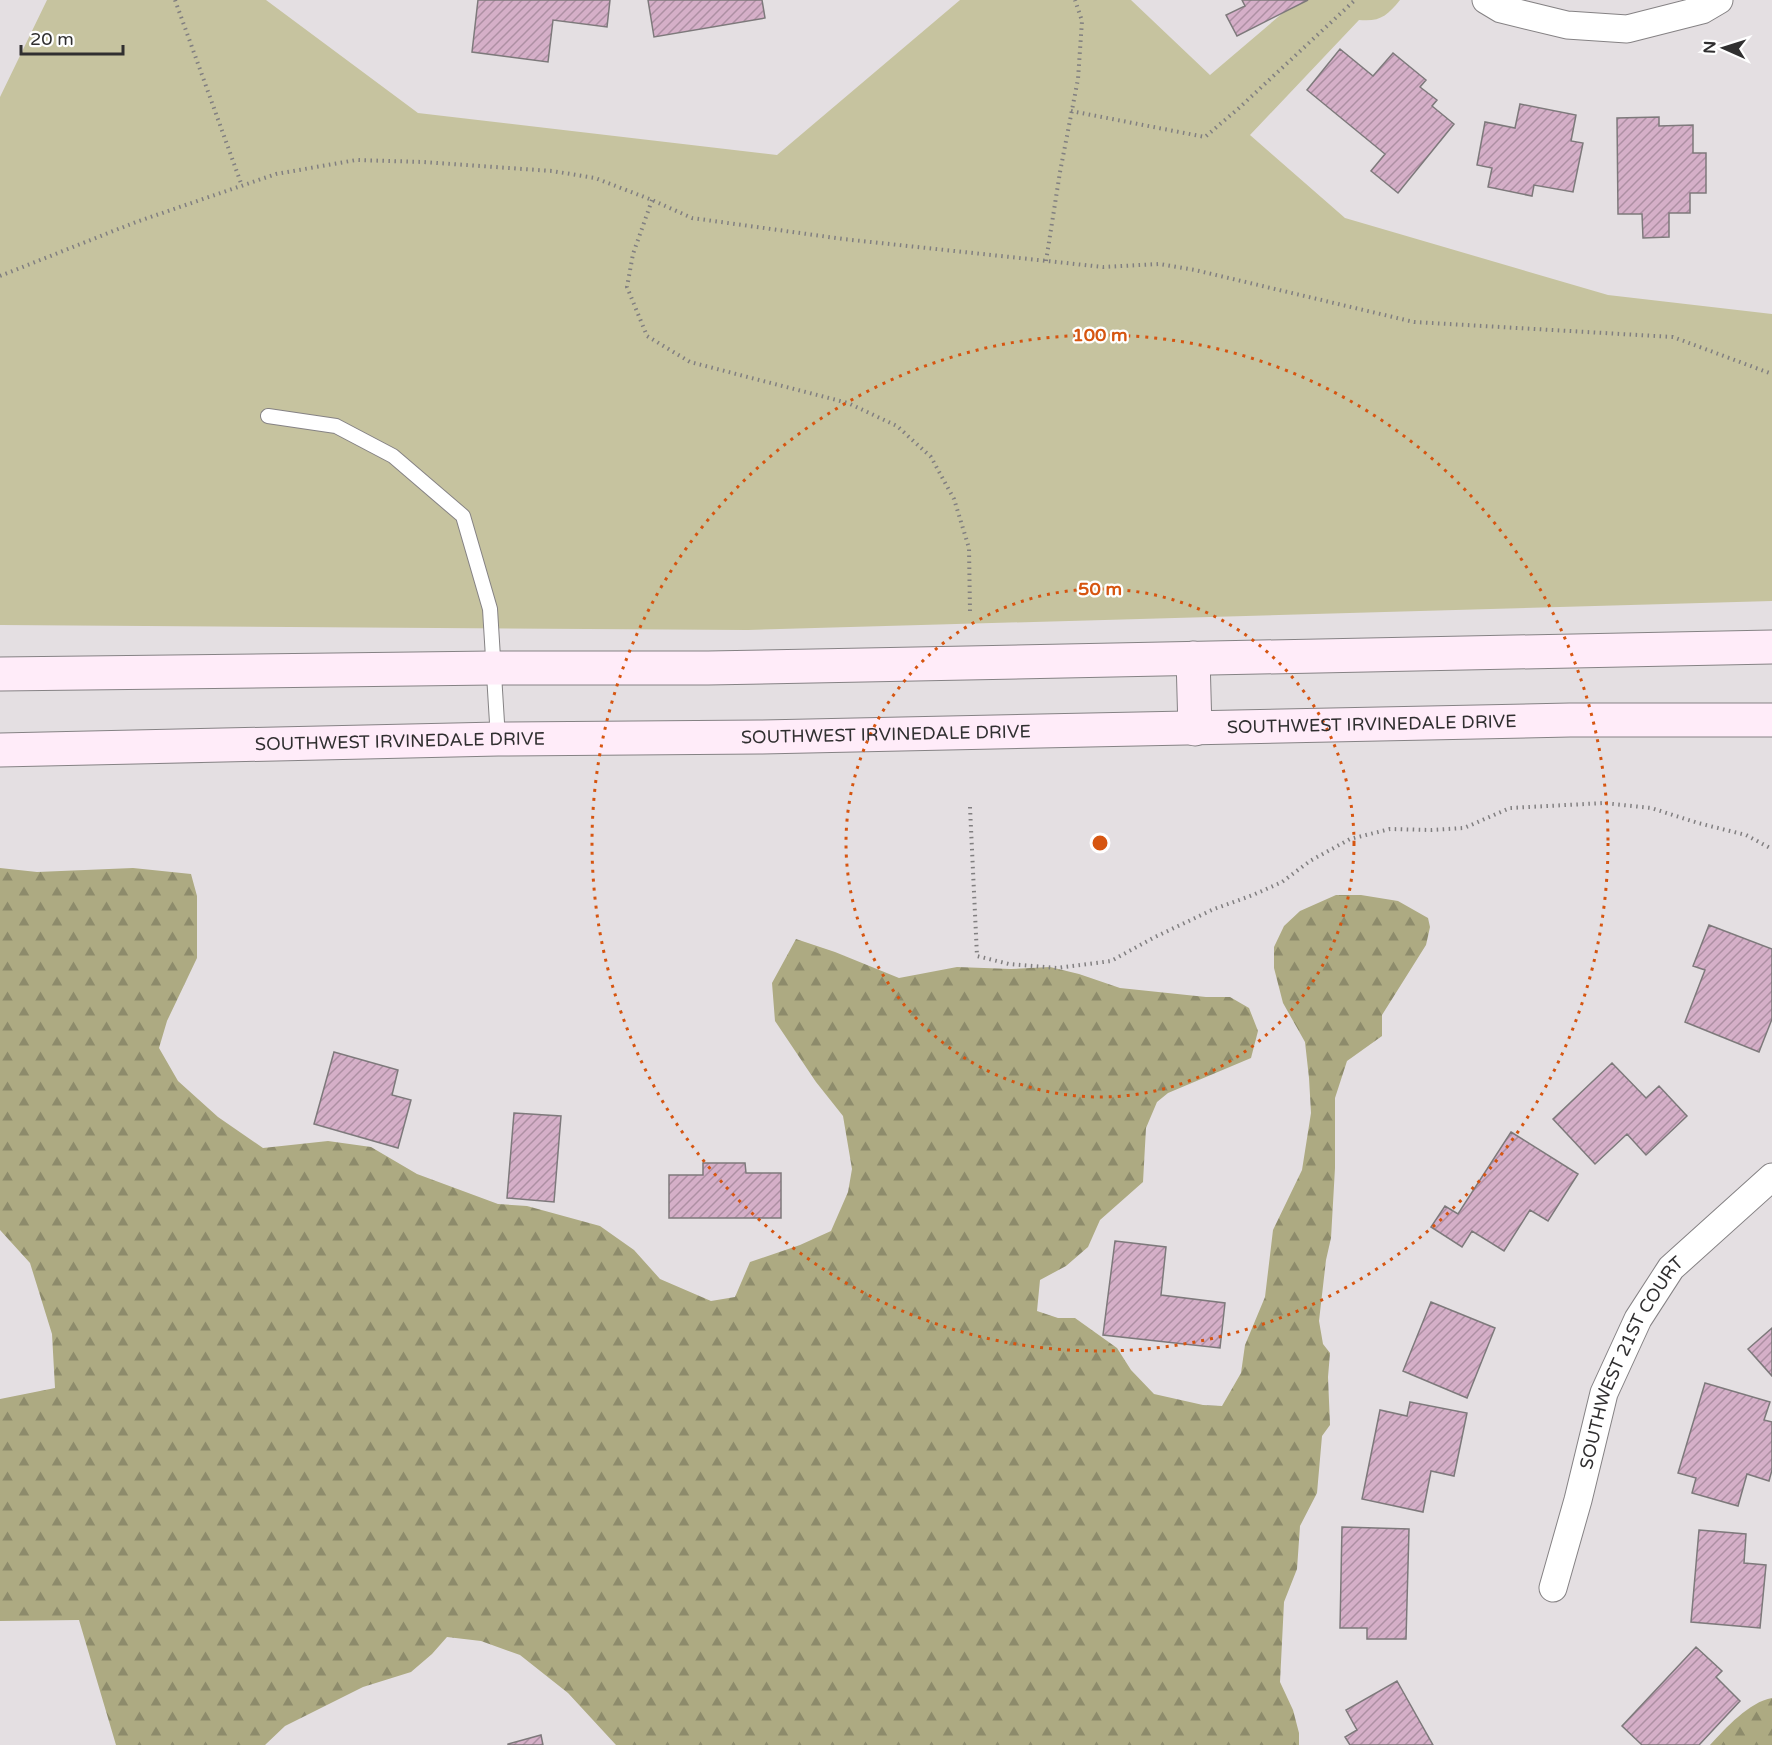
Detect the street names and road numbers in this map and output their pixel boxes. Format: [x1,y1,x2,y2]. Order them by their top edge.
street label: SOUTHWEST IRVINEDALE DRIVE [1227,710,1517,738]
street label: SOUTHWEST IRVINEDALE DRIVE [741,720,1031,748]
street label: SOUTHWEST IRVINEDALE DRIVE [255,728,545,755]
street label: SOUTHWEST 21ST COURT [1575,1251,1688,1471]

